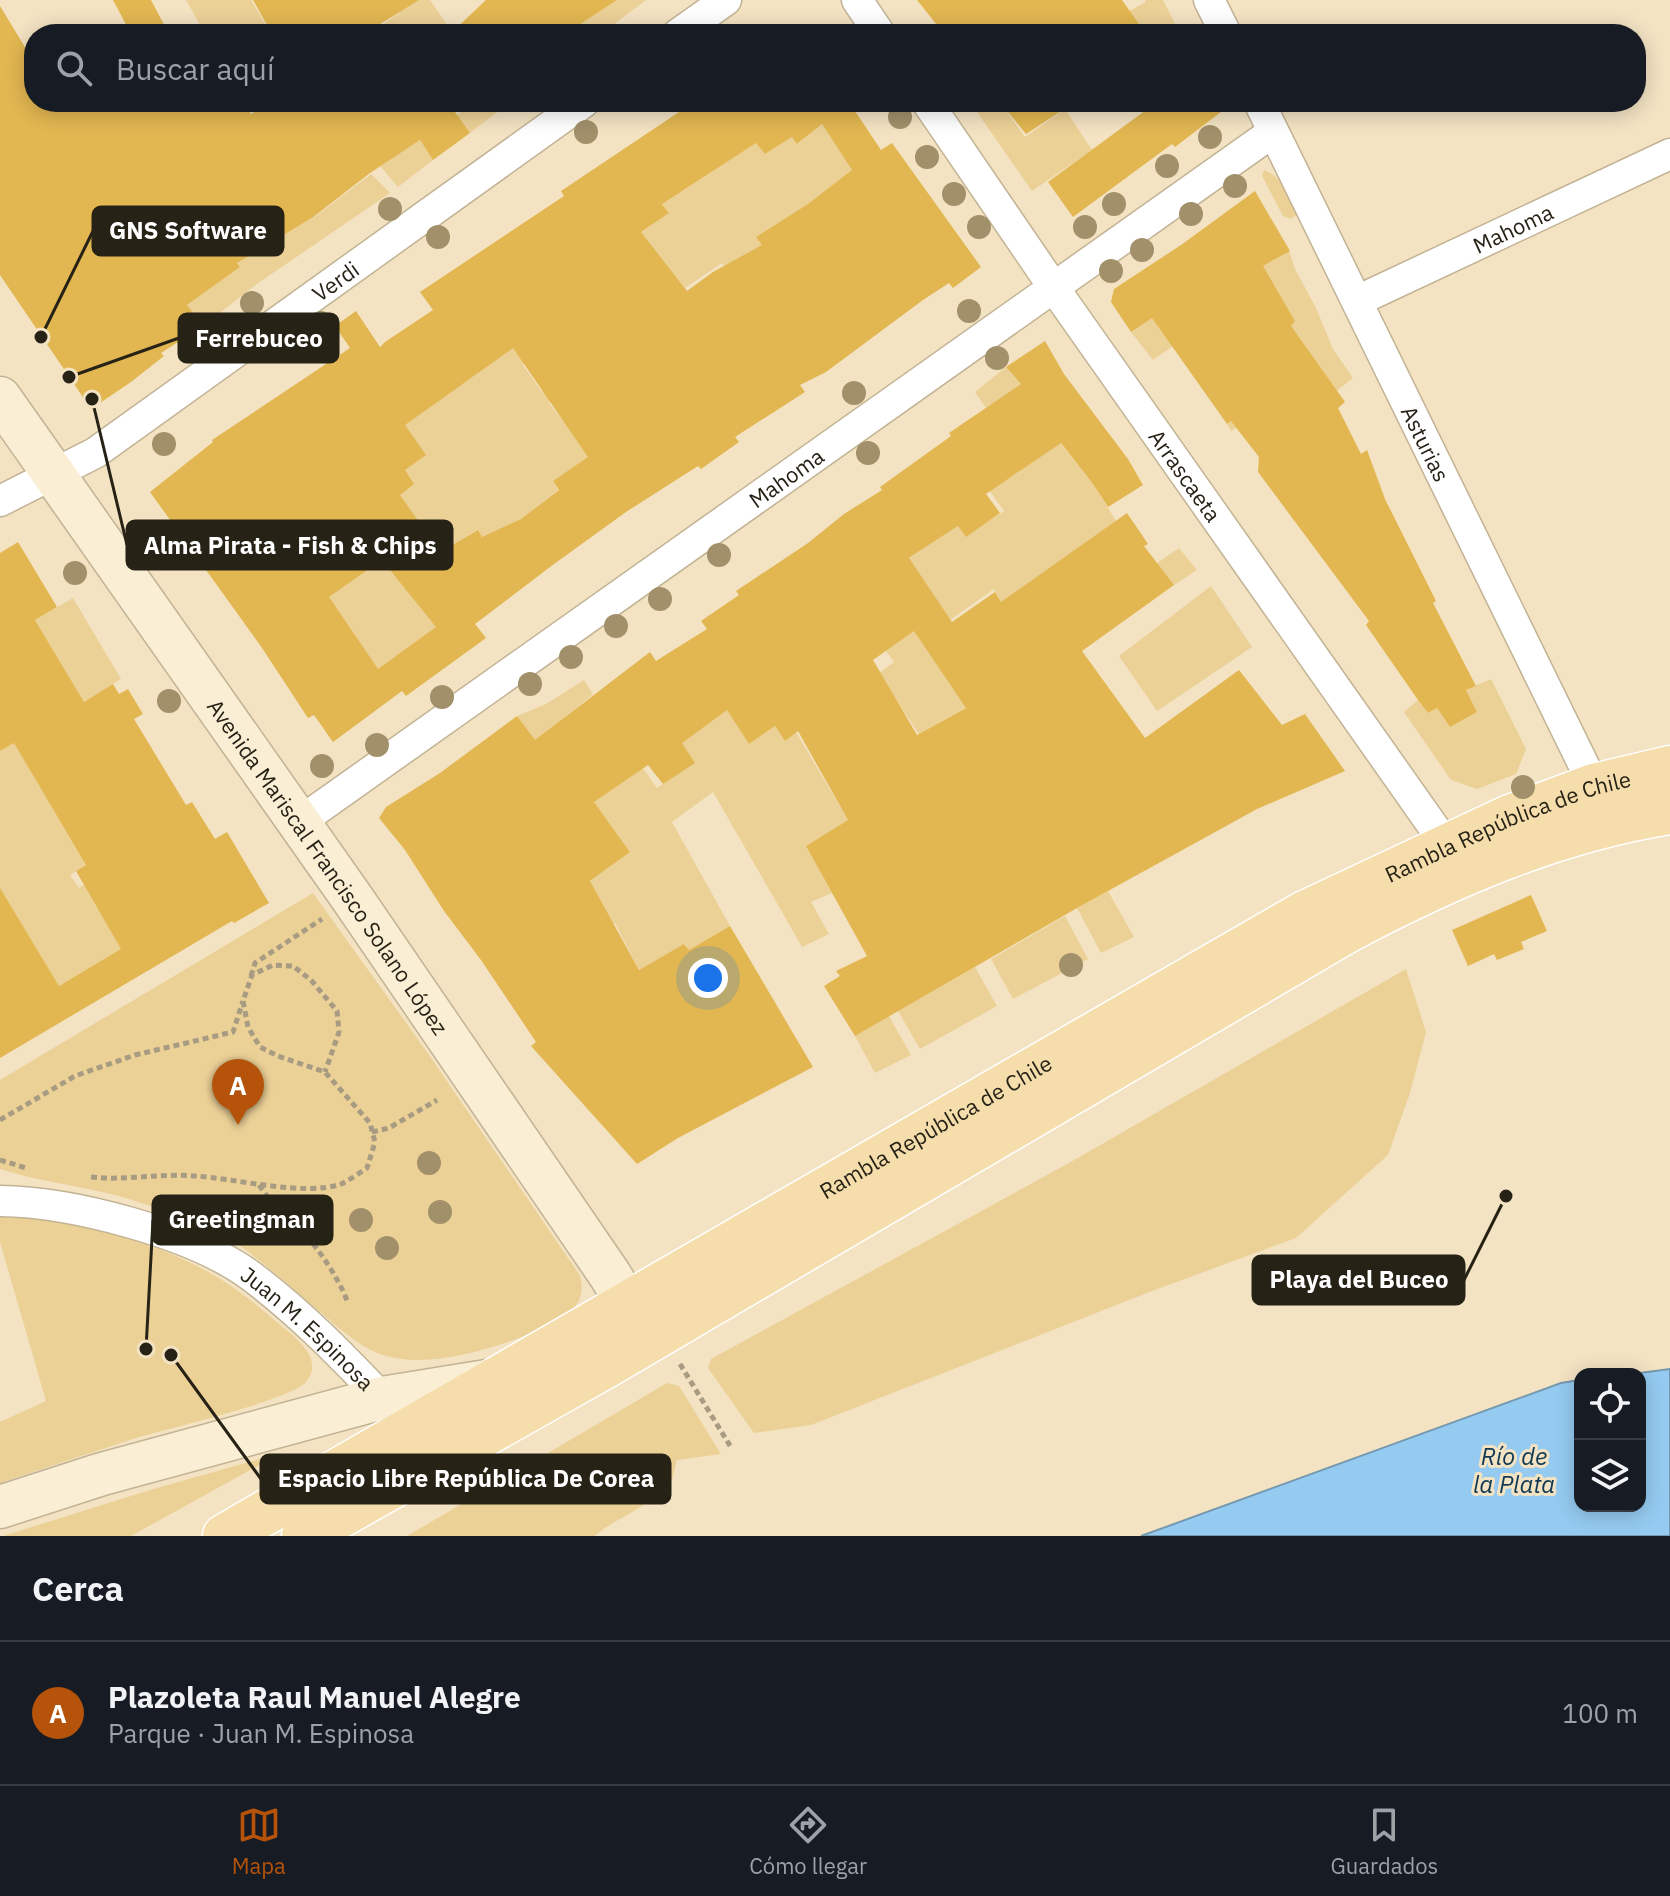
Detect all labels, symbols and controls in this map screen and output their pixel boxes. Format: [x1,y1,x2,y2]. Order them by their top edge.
search box [24,24,1646,112]
icon: search [52,46,96,90]
text: Buscar aquí [116,49,274,88]
street label: Mahoma [1468,196,1558,259]
callout: GNS Software [93,207,283,255]
text: GNS Software [109,214,267,246]
street label: Verdi [306,254,364,307]
callout: Ferrebuceo [179,314,338,362]
text: Ferrebuceo [195,322,323,354]
street label: Asturias [1395,401,1457,486]
street label: Arrascaeta [1143,423,1229,527]
street label: Mahoma [743,441,829,514]
callout: Alma Pirata - Fish & Chips [127,521,452,569]
text: Alma Pirata - Fish & Chips [143,529,437,561]
street label: Avenida Mariscal Francisco Solano López [201,693,455,1040]
street label: Rambla República de Chile [1380,763,1634,888]
your location [688,958,728,998]
street label: Rambla República de Chile [814,1048,1057,1205]
pin: A [212,1059,264,1125]
callout: Greetingman [153,1196,332,1244]
text: Greetingman [169,1203,315,1235]
callout: Playa del Buceo [1253,1256,1464,1304]
street label: Juan M. Espinosa [236,1259,381,1396]
text: Playa del Buceo [1270,1263,1448,1295]
map controls [1574,1368,1646,1512]
button: locate [1574,1368,1646,1440]
water label: Río de la Plata [1473,1440,1555,1500]
button: layers [1574,1440,1646,1512]
callout: Espacio Libre República De Corea [261,1455,670,1503]
text: Espacio Libre República De Corea [278,1462,654,1494]
text: Cerca [32,1566,124,1610]
text: Plazoleta Raul Manuel Alegre [108,1677,521,1716]
text: A [49,1696,67,1730]
text: 100 m [1562,1696,1638,1730]
text: Parque · Juan M. Espinosa [108,1716,414,1750]
tab: Mapa [232,1803,286,1880]
tab: Cómo llegar [749,1803,867,1880]
tab: Guardados [1331,1803,1438,1880]

